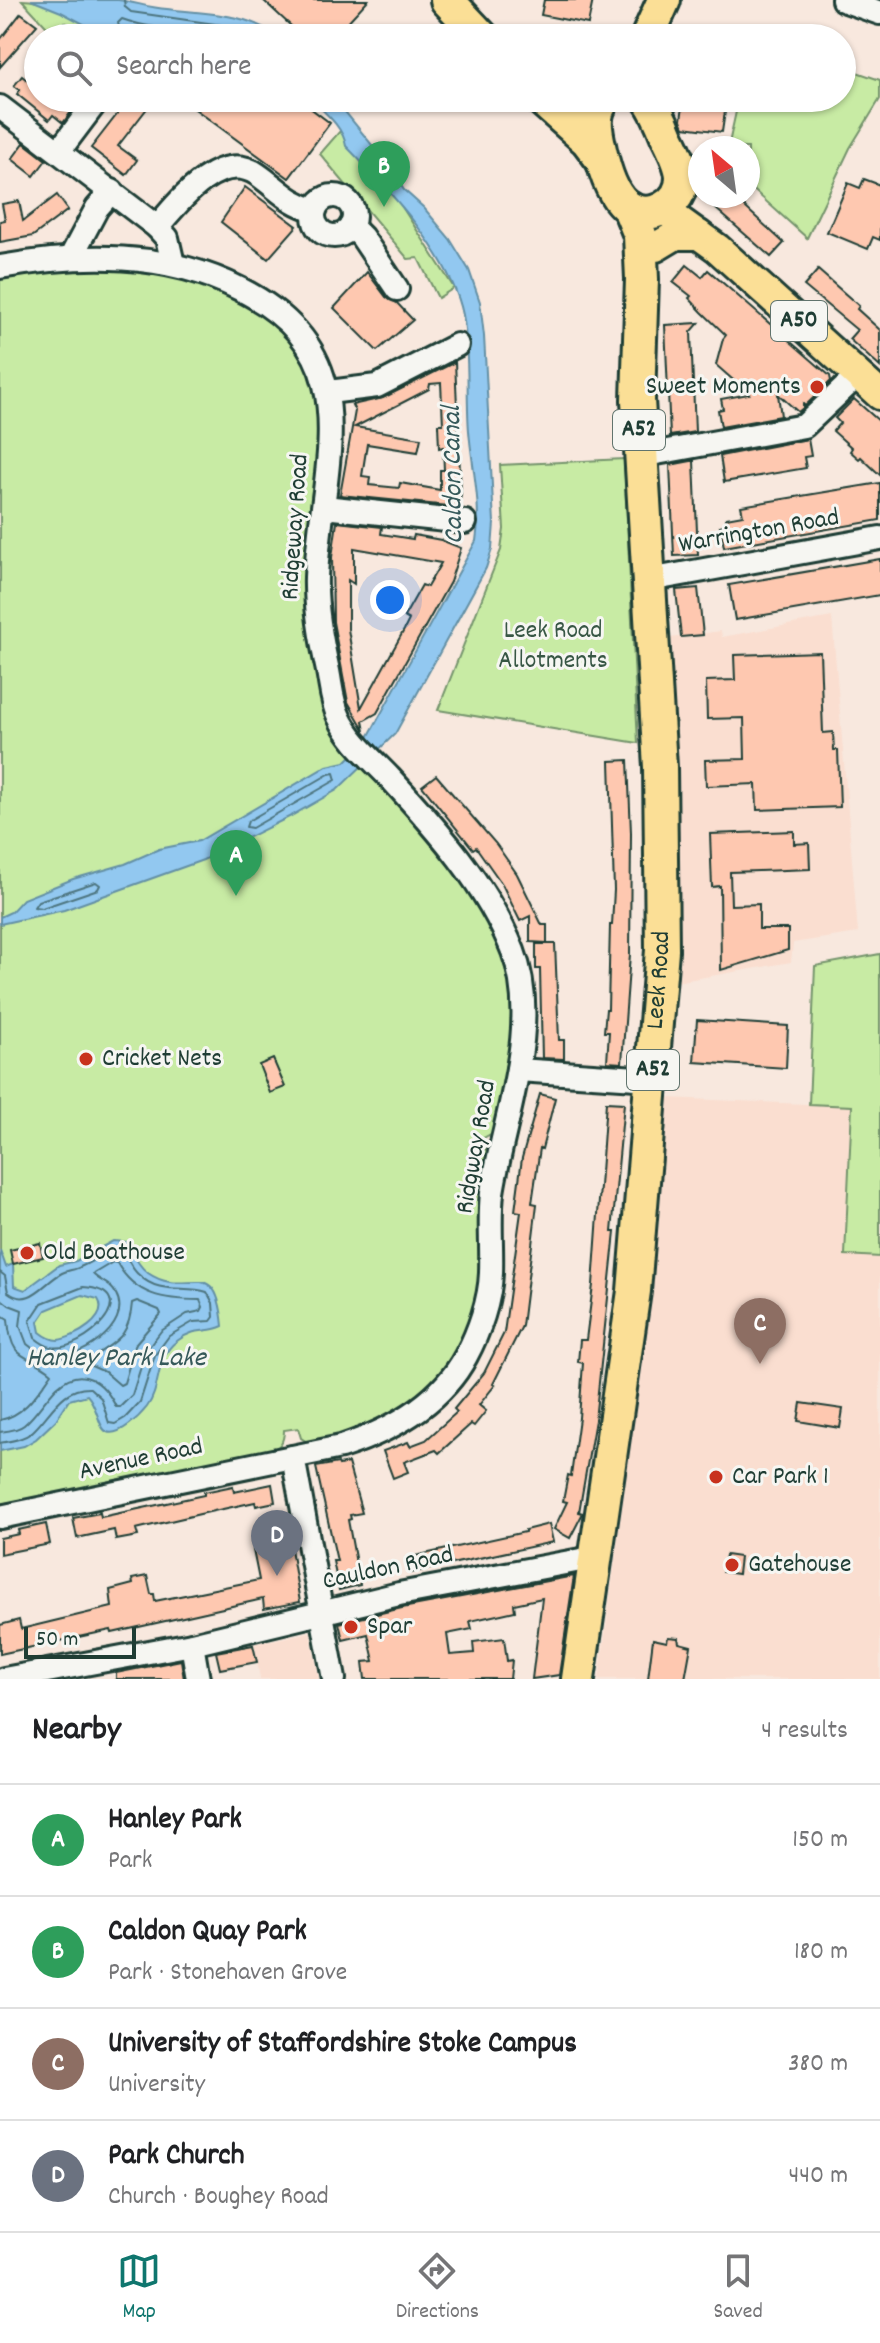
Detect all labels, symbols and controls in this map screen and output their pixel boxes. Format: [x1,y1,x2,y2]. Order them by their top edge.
search box [24,24,856,112]
icon: search [52,46,96,90]
text: Search here [116,47,252,90]
north arrow [688,136,760,208]
pin: B [358,141,410,207]
road number: A50 [771,301,827,341]
place label: Sweet Moments [646,369,801,406]
marker: Sweet Moments [808,378,826,396]
water label: Caldon Canal [434,403,476,544]
road number: A52 [613,410,665,450]
street label: Ridgeway Road [272,453,320,601]
street label: Warrington Road [676,500,842,564]
your location [370,580,410,620]
park label: Leek Road Allotments [498,613,608,680]
pin: A [210,830,262,896]
street label: Leek Road [637,931,681,1031]
place label: Cricket Nets [102,1041,222,1078]
marker: Cricket Nets [77,1050,95,1068]
road number: A52 [627,1050,679,1090]
street label: Ridgway Road [447,1077,507,1217]
place label: Old Boathouse [43,1235,185,1272]
marker: Old Boathouse [18,1244,36,1262]
pin: C [734,1298,786,1364]
water label: Hanley Park Lake [26,1340,208,1380]
street label: Avenue Road [76,1429,206,1491]
place label: Car Park 1 [732,1459,829,1496]
marker: Car Park 1 [707,1468,725,1486]
pin: D [251,1510,303,1576]
street label: Cauldon Road [319,1537,457,1601]
place label: Gatehouse [748,1547,851,1584]
marker: Gatehouse [723,1556,741,1574]
place label: Spar [367,1609,413,1646]
marker: Spar [342,1618,360,1636]
scale bar [24,1623,136,1659]
text: 50 m [36,1625,78,1656]
text: Nearby [32,1707,121,1756]
text: 4 results [761,1713,848,1750]
text: Hanley Park [108,1800,242,1843]
text: A [51,1822,65,1859]
text: 150 m [792,1822,848,1859]
text: Park [108,1843,152,1880]
text: Caldon Quay Park [108,1912,307,1955]
text: B [52,1934,64,1971]
text: 180 m [794,1934,848,1971]
text: Park · Stonehaven Grove [108,1955,347,1992]
text: University of Staffordshire Stoke Campus [108,2024,577,2067]
text: C [52,2046,64,2083]
text: 380 m [788,2046,848,2083]
text: University [108,2067,205,2104]
text: Park Church [108,2136,244,2179]
text: D [51,2158,65,2195]
text: 440 m [788,2158,848,2195]
text: Church · Boughey Road [108,2179,329,2216]
tab: Map [117,2249,161,2328]
tab: Directions [396,2249,479,2328]
tab: Saved [714,2249,763,2328]

